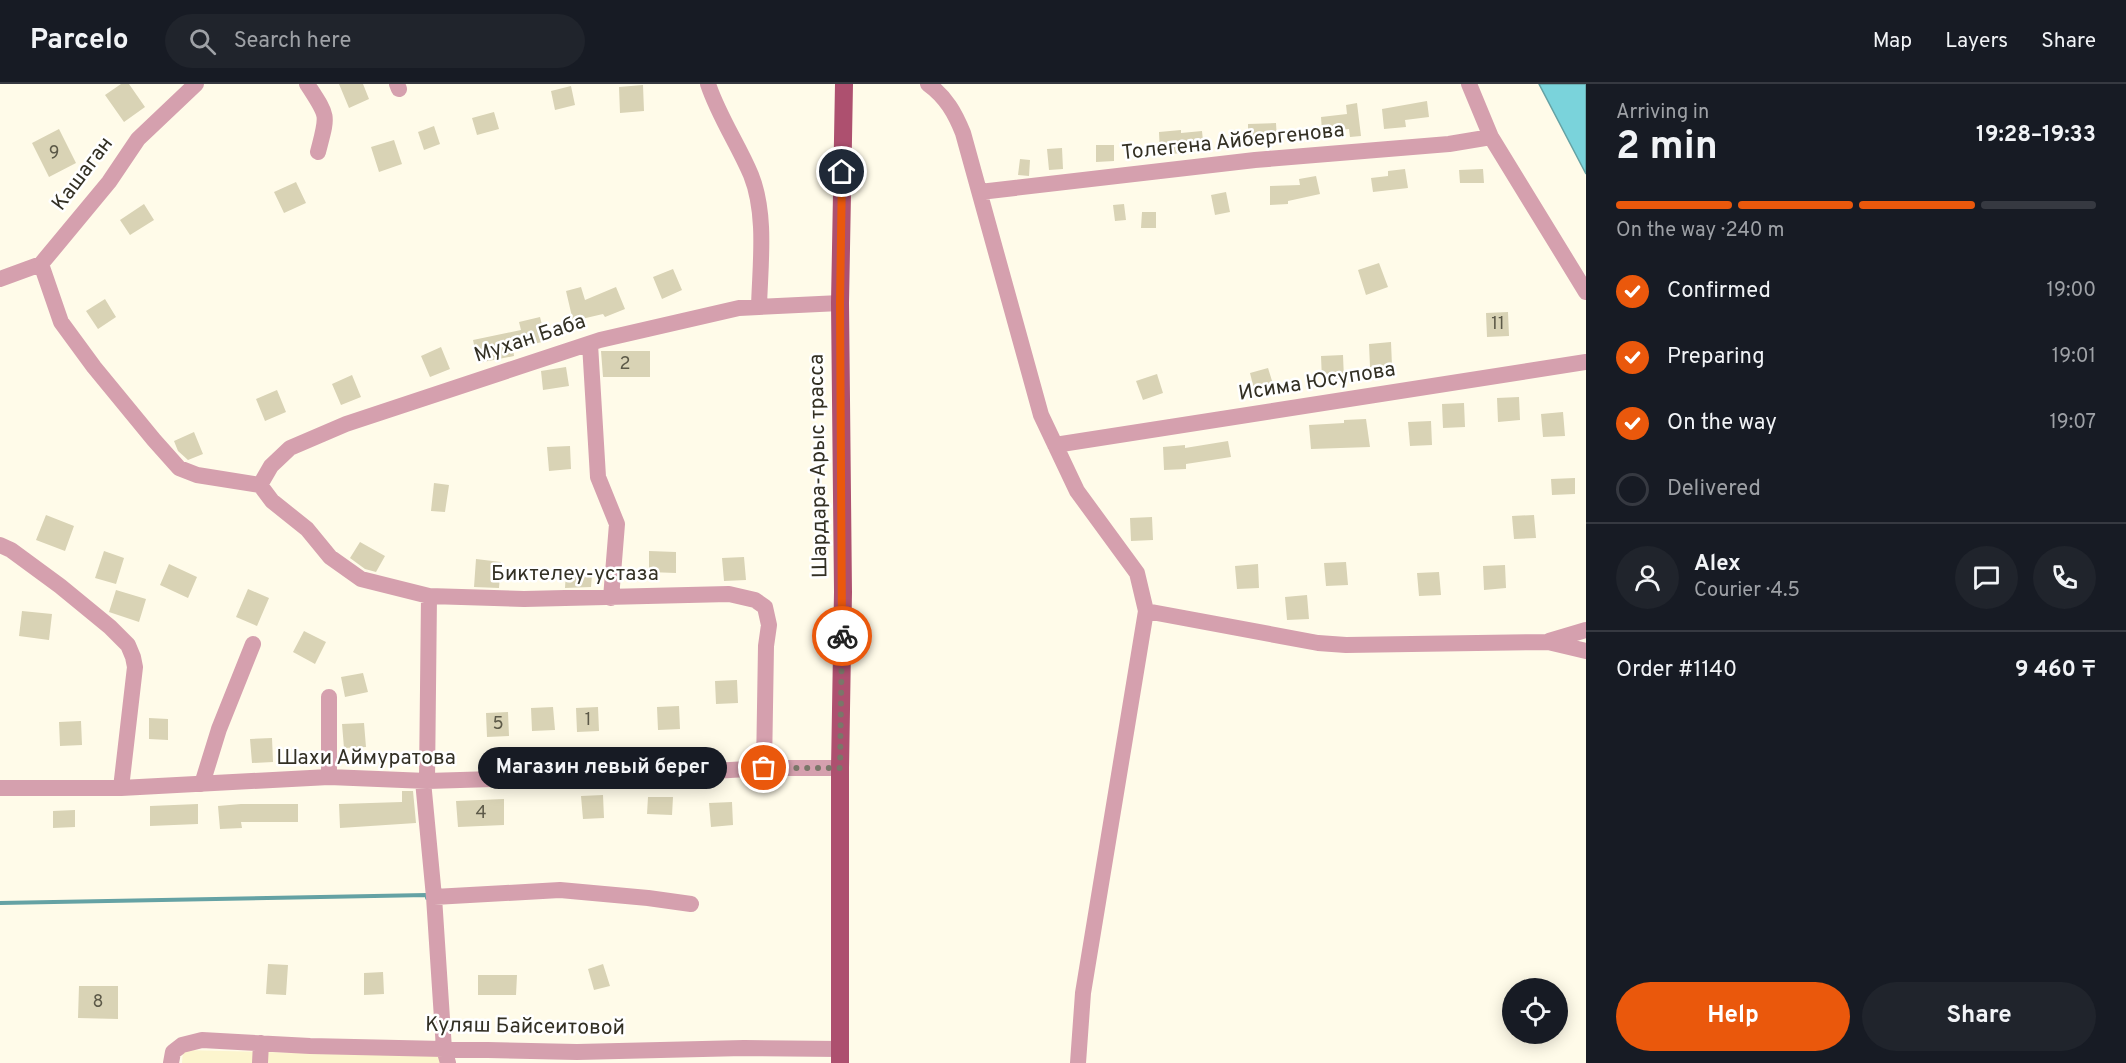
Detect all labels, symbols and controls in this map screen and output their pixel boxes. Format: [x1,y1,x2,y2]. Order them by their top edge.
search box [165,14,585,68]
text: Parcelo [30,23,129,59]
icon: search [186,25,219,58]
text: Search here [234,28,351,55]
text: Map [1873,28,1912,55]
text: Layers [1945,28,2008,55]
text: Share [2041,28,2096,55]
text: Arriving in [1616,100,1709,126]
street label: Толегена Айбергенова [1120,117,1346,167]
text: 19:28–19:33 [1976,122,2096,149]
text: 2 min [1616,124,1718,173]
street label: Кашаган [46,132,120,216]
house number: 9 [49,142,59,165]
pin [816,146,867,197]
icon: home [825,155,858,188]
text: On the way · 240 m [1616,218,1784,244]
icon: check [1616,275,1649,308]
text: Confirmed [1667,278,1771,305]
text: 19:00 [2047,278,2096,304]
street label: Мухан Баба [471,308,589,370]
house number: 11 [1491,313,1505,336]
icon: check [1616,341,1649,374]
text: Preparing [1667,344,1765,371]
text: 19:01 [2052,344,2096,370]
house number: 2 [619,353,631,376]
street label: Шардара-Арыс трасса [804,354,834,578]
street label: Исима Юсупова [1236,356,1398,408]
icon: check [1616,407,1649,440]
text: On the way [1667,410,1777,437]
text: 19:07 [2049,410,2096,436]
text: Delivered [1667,476,1761,503]
button: person [1616,546,1679,609]
button: chat [1955,546,2018,609]
button: phone [2033,546,2096,609]
text: Alex [1694,551,1741,578]
street label: Биктелеу-устаза [491,561,659,588]
text: Courier · 4.5 [1694,578,1800,604]
courier [812,606,872,666]
icon: bike [826,620,859,653]
text: Order #1140 [1616,657,1737,684]
text: 9 460 ₸ [2015,657,2096,684]
house number: 1 [585,709,591,732]
house number: 5 [492,713,504,736]
pin [738,742,789,793]
street label: Шахи Аймуратова [276,745,456,772]
callout: Магазин левый берег [479,747,728,789]
icon: bag [747,751,780,784]
text: Магазин левый берег [496,755,709,781]
house number: 4 [475,802,487,825]
map controls [1502,978,1568,1044]
button: locate [1502,978,1568,1044]
button: Help [1616,982,1850,1051]
button: Share [1862,982,2096,1051]
house number: 8 [93,991,104,1014]
street label: Куляш Байсеитовой [425,1012,625,1042]

